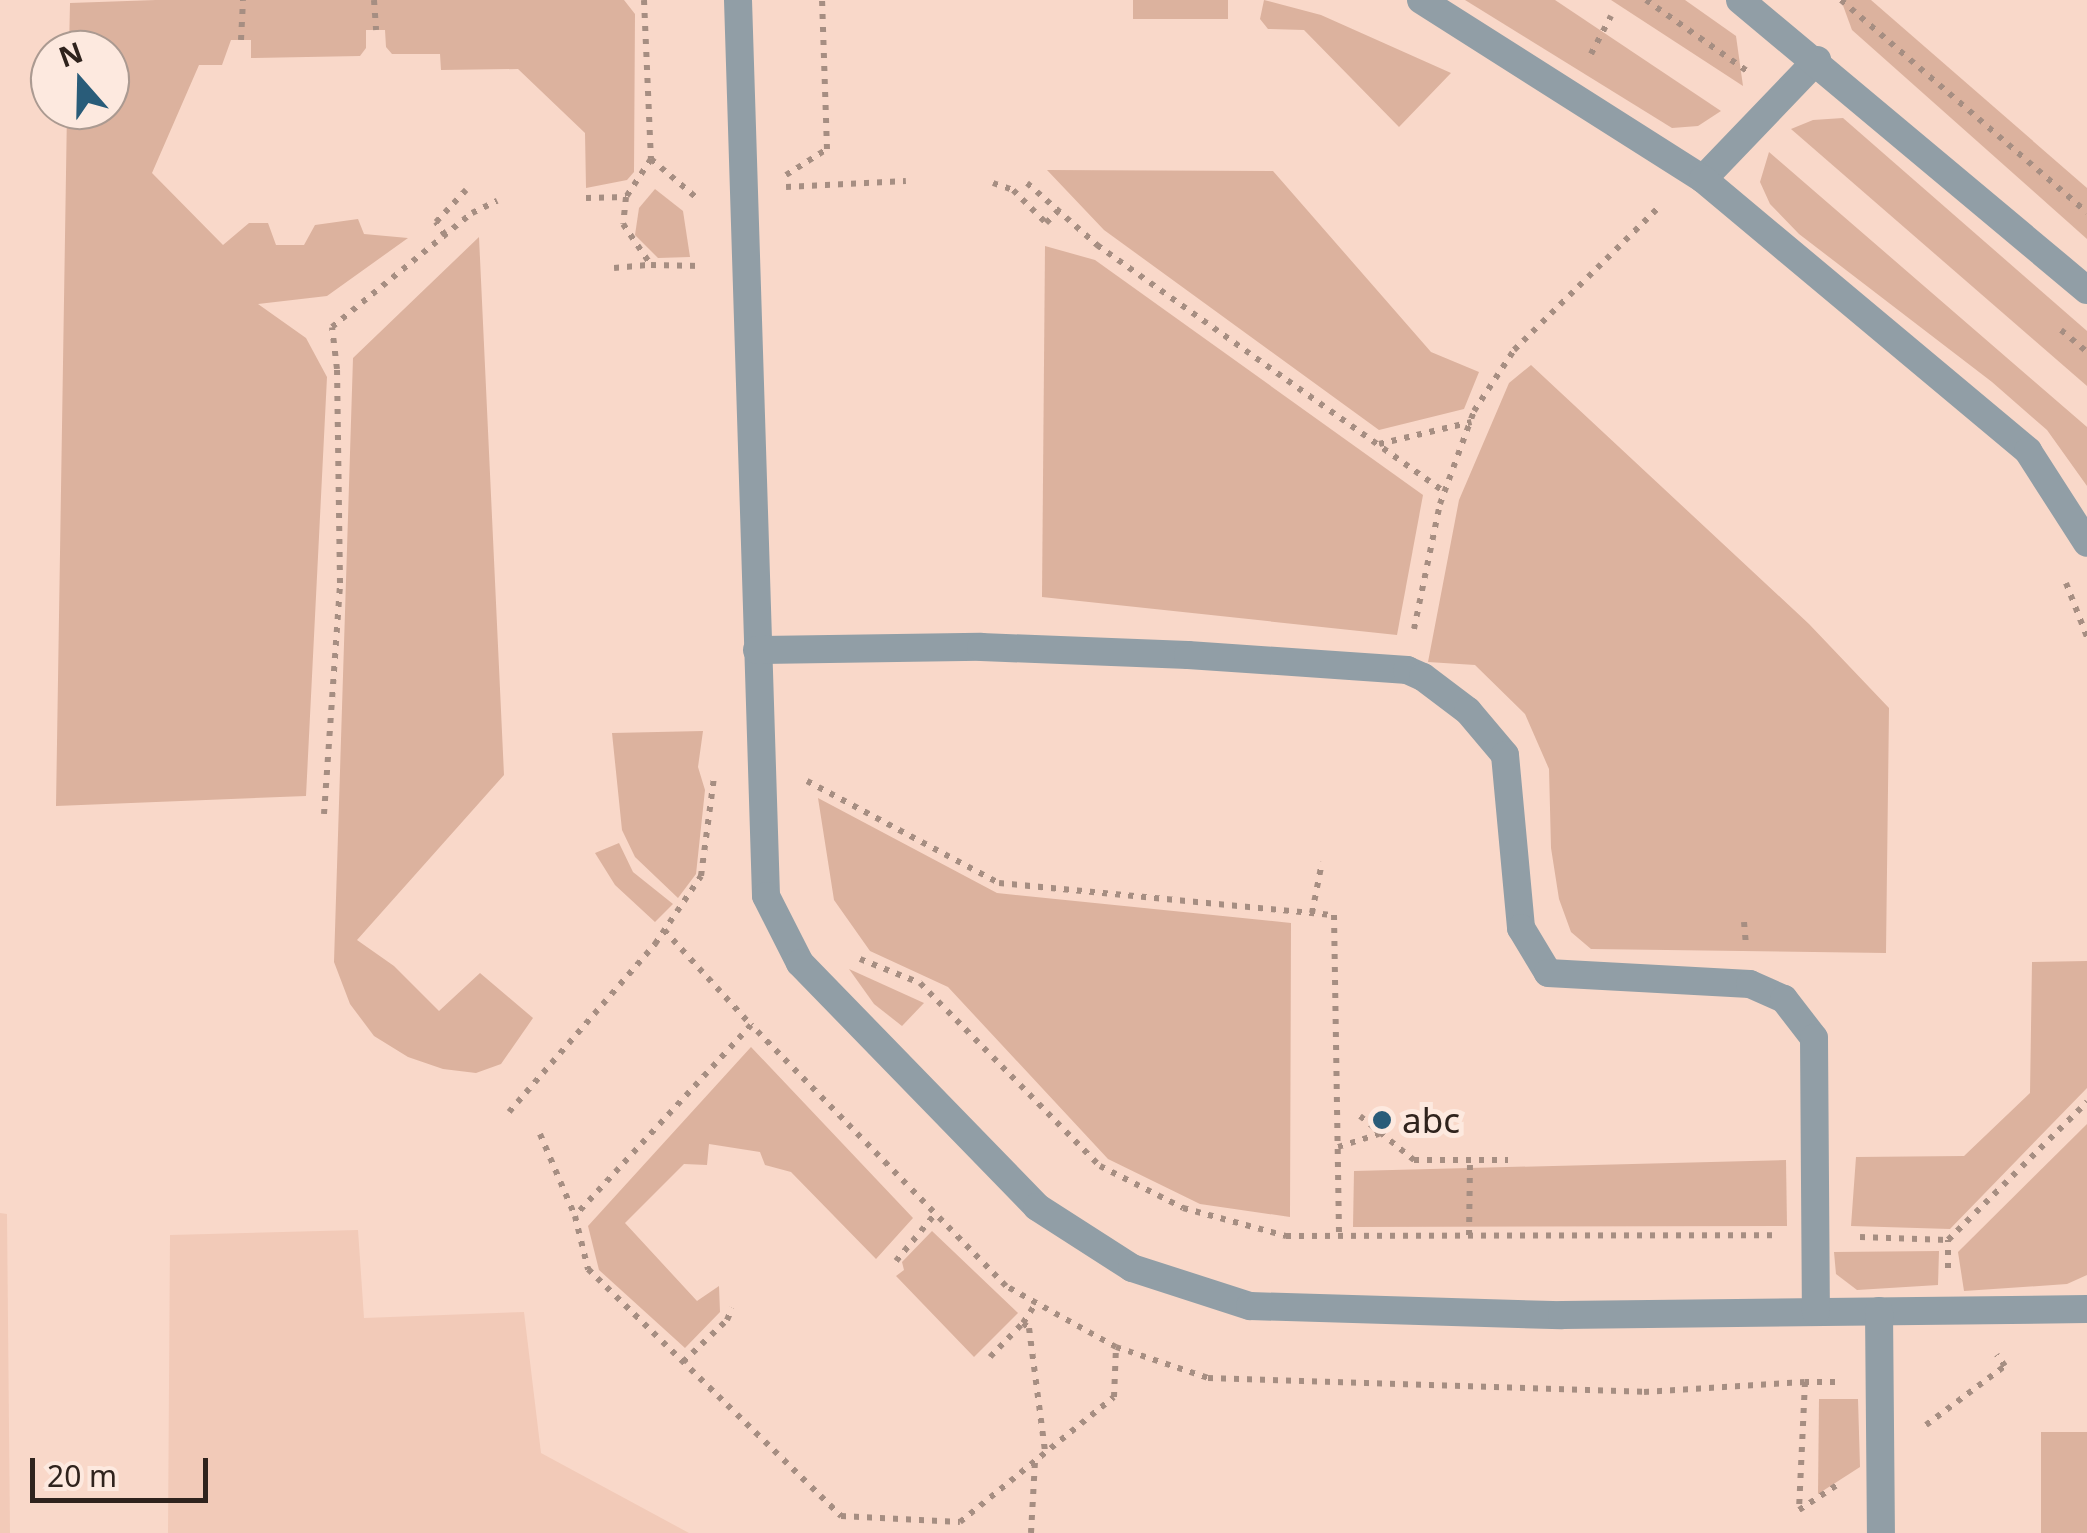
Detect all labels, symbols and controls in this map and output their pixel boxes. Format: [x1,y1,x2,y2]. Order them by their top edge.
north arrow [30,30,130,130]
text: N [53,32,88,75]
place label: abc [1402,1099,1460,1141]
marker: abc [1371,1109,1393,1131]
scale bar [35,1438,212,1500]
text: 20 m [47,1455,117,1496]

